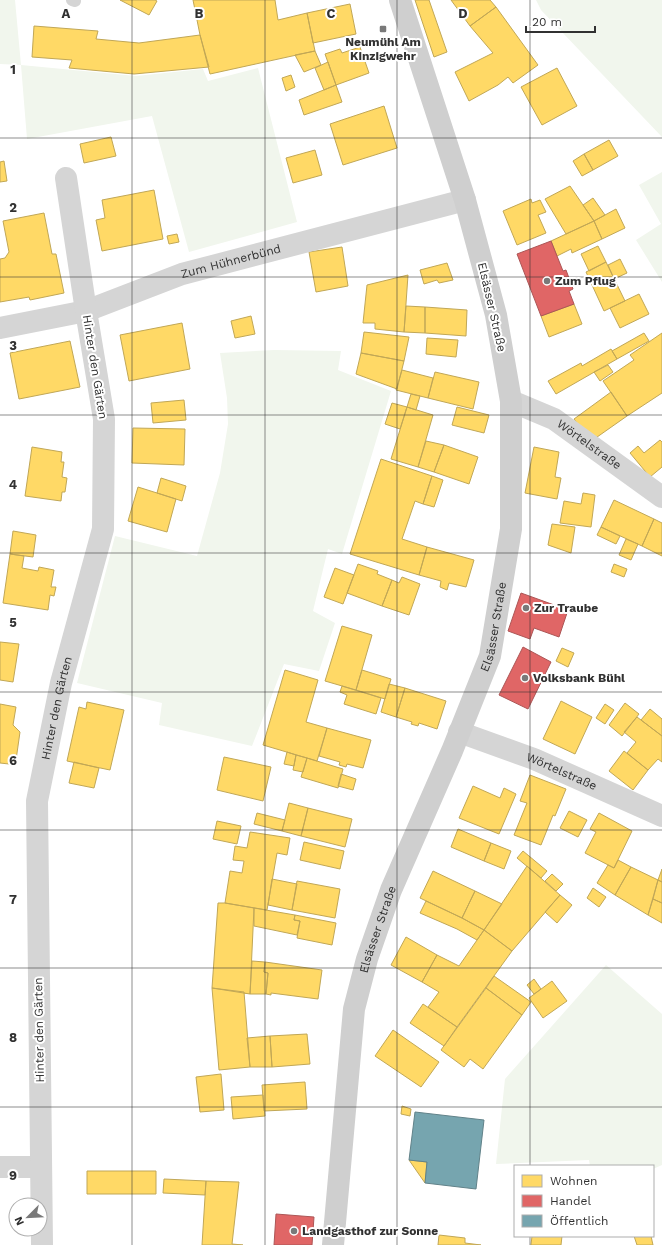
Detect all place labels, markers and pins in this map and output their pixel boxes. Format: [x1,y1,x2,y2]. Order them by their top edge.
marker: Neumühl Am Kinzigwehr [378,24,388,34]
place label: Neumühl Am Kinzigwehr [345,35,421,63]
place label: Zum Pflug [555,274,616,288]
marker: Zum Pflug [542,276,552,286]
place label: Zur Traube [534,601,598,615]
marker: Zur Traube [521,603,531,613]
place label: Volksbank Bühl [533,671,625,685]
marker: Volksbank Bühl [520,673,530,683]
place label: Landgasthof zur Sonne [302,1224,438,1238]
marker: Landgasthof zur Sonne [289,1226,299,1236]

